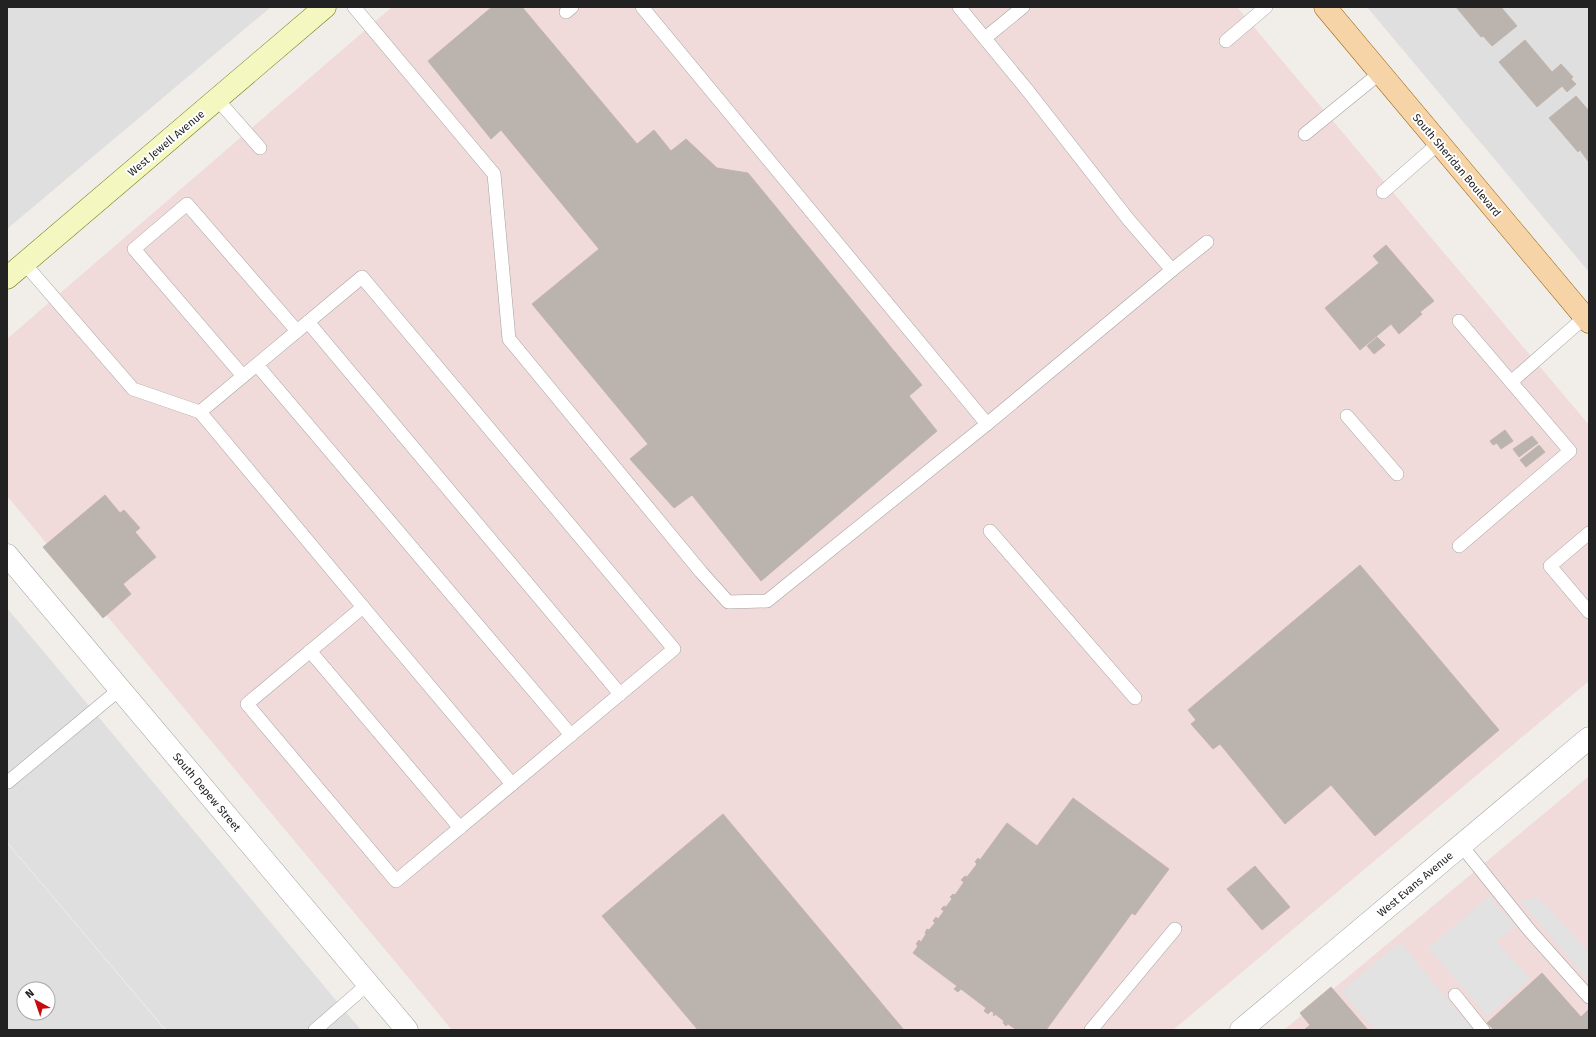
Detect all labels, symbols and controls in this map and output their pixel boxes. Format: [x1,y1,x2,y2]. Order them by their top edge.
street label: West Jewell Avenue [125,108,207,179]
street label: South Sheridan Boulevard [1410,111,1503,219]
street label: South Depew Street [170,750,243,834]
street label: West Evans Avenue [1375,849,1456,920]
north arrow [16,981,56,1021]
text: N [23,986,37,1001]

